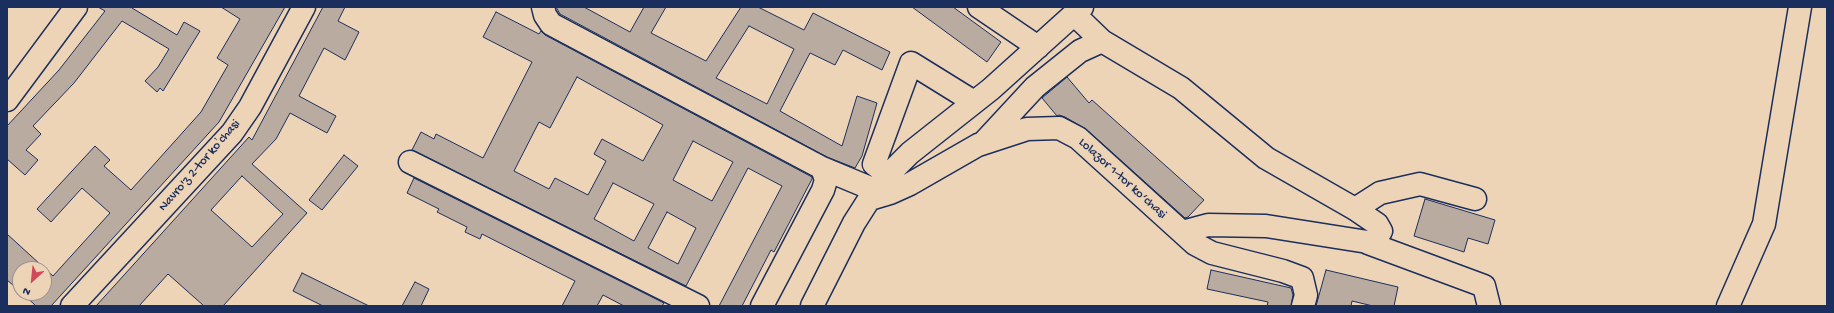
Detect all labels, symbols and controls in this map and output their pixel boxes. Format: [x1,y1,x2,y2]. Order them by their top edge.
street label: Navro'z 2-tor koʼchasi [156,117,244,215]
street label: Lolazor 1-tor ko‘chasi [1075,135,1169,223]
north arrow [12,261,52,301]
text: N [21,284,33,298]

